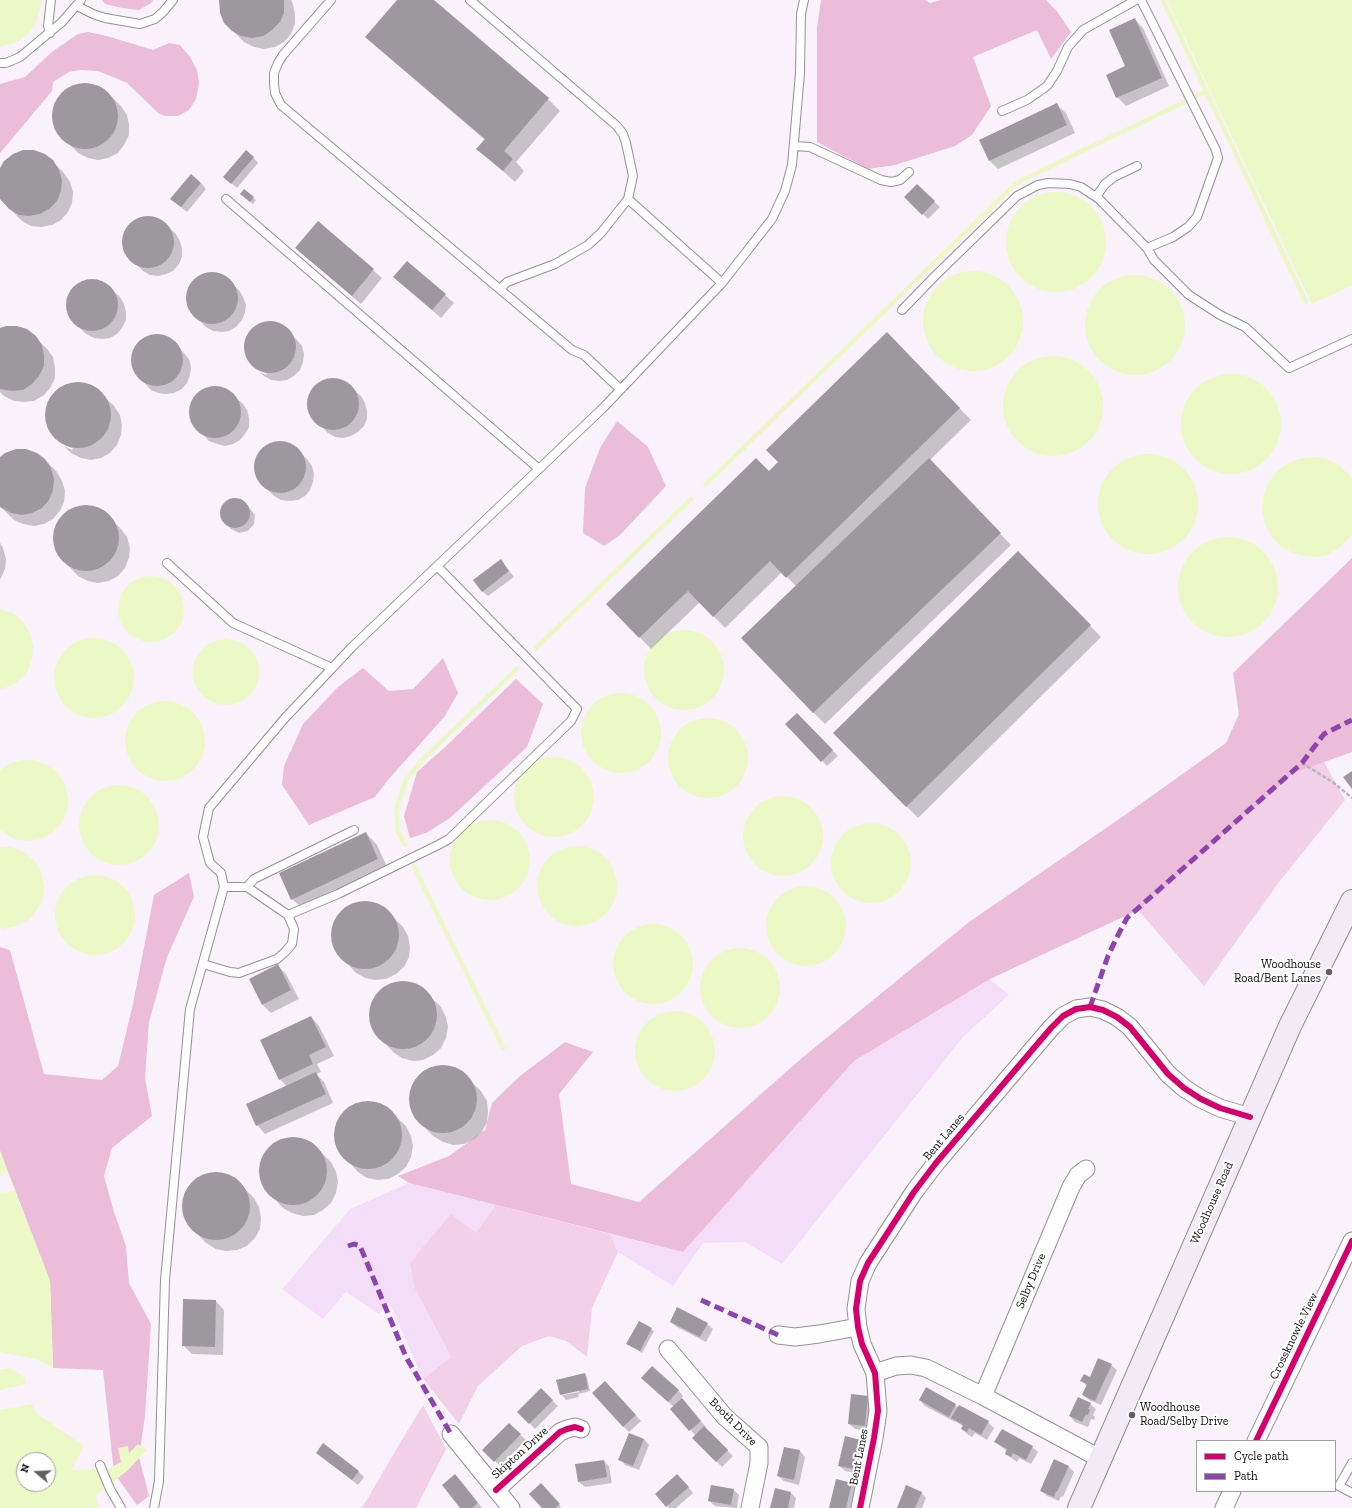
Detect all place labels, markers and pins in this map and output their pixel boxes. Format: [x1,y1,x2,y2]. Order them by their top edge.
place label: Woodhouse Road/Bent Lanes [1234,958,1321,986]
marker: Woodhouse Road/Bent Lanes [1324,967,1334,977]
place label: Woodhouse Road/Selby Drive [1140,1401,1228,1429]
marker: Woodhouse Road/Selby Drive [1127,1410,1137,1420]

